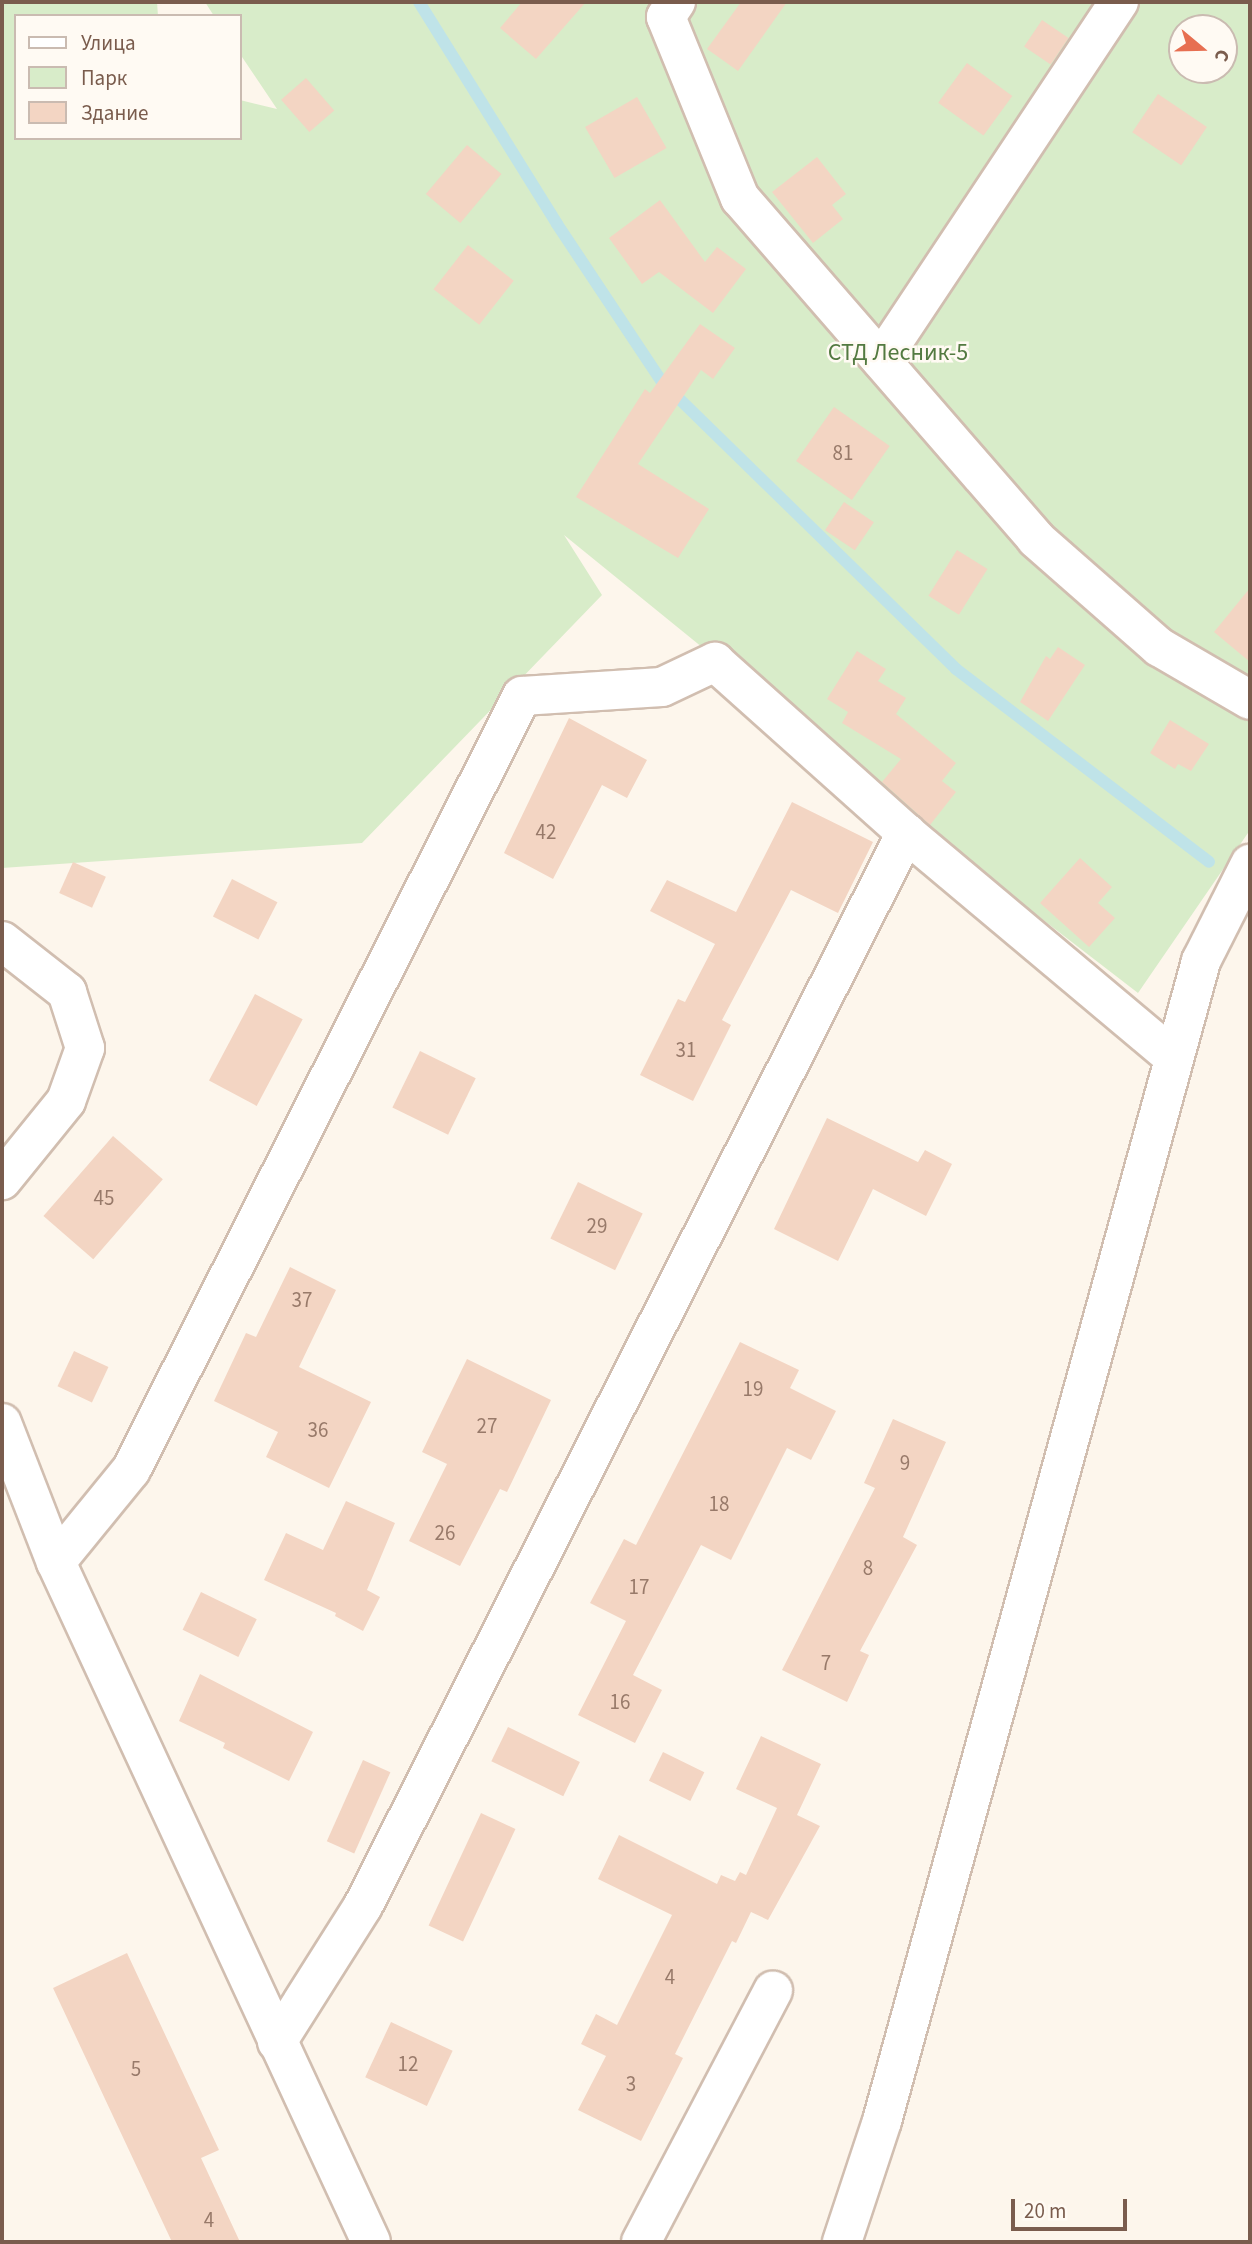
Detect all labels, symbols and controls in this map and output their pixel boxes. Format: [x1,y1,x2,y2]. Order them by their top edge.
legend [14,14,242,140]
north arrow [1168,14,1238,84]
text: Улица [81,28,136,58]
text: С [1207,46,1236,65]
text: Парк [81,63,127,93]
text: Здание [81,98,149,128]
park label: СТД Лесник-5 [828,339,968,367]
house number: 81 [833,440,853,466]
house number: 42 [536,819,556,845]
house number: 31 [676,1037,696,1063]
house number: 45 [94,1185,114,1211]
house number: 29 [587,1213,607,1239]
house number: 37 [292,1287,312,1313]
house number: 19 [743,1376,763,1402]
house number: 27 [477,1413,497,1439]
house number: 36 [308,1417,328,1443]
house number: 9 [900,1450,910,1476]
house number: 18 [709,1491,729,1517]
house number: 26 [435,1520,455,1546]
house number: 8 [863,1555,873,1581]
house number: 17 [629,1574,649,1600]
house number: 7 [821,1650,831,1676]
house number: 16 [610,1689,630,1715]
house number: 4 [665,1964,675,1990]
house number: 12 [398,2051,418,2077]
house number: 5 [131,2056,141,2082]
house number: 3 [626,2071,636,2097]
scale bar [1014,2184,1130,2228]
text: 20 m [1024,2196,1066,2226]
house number: 4 [204,2207,214,2233]

